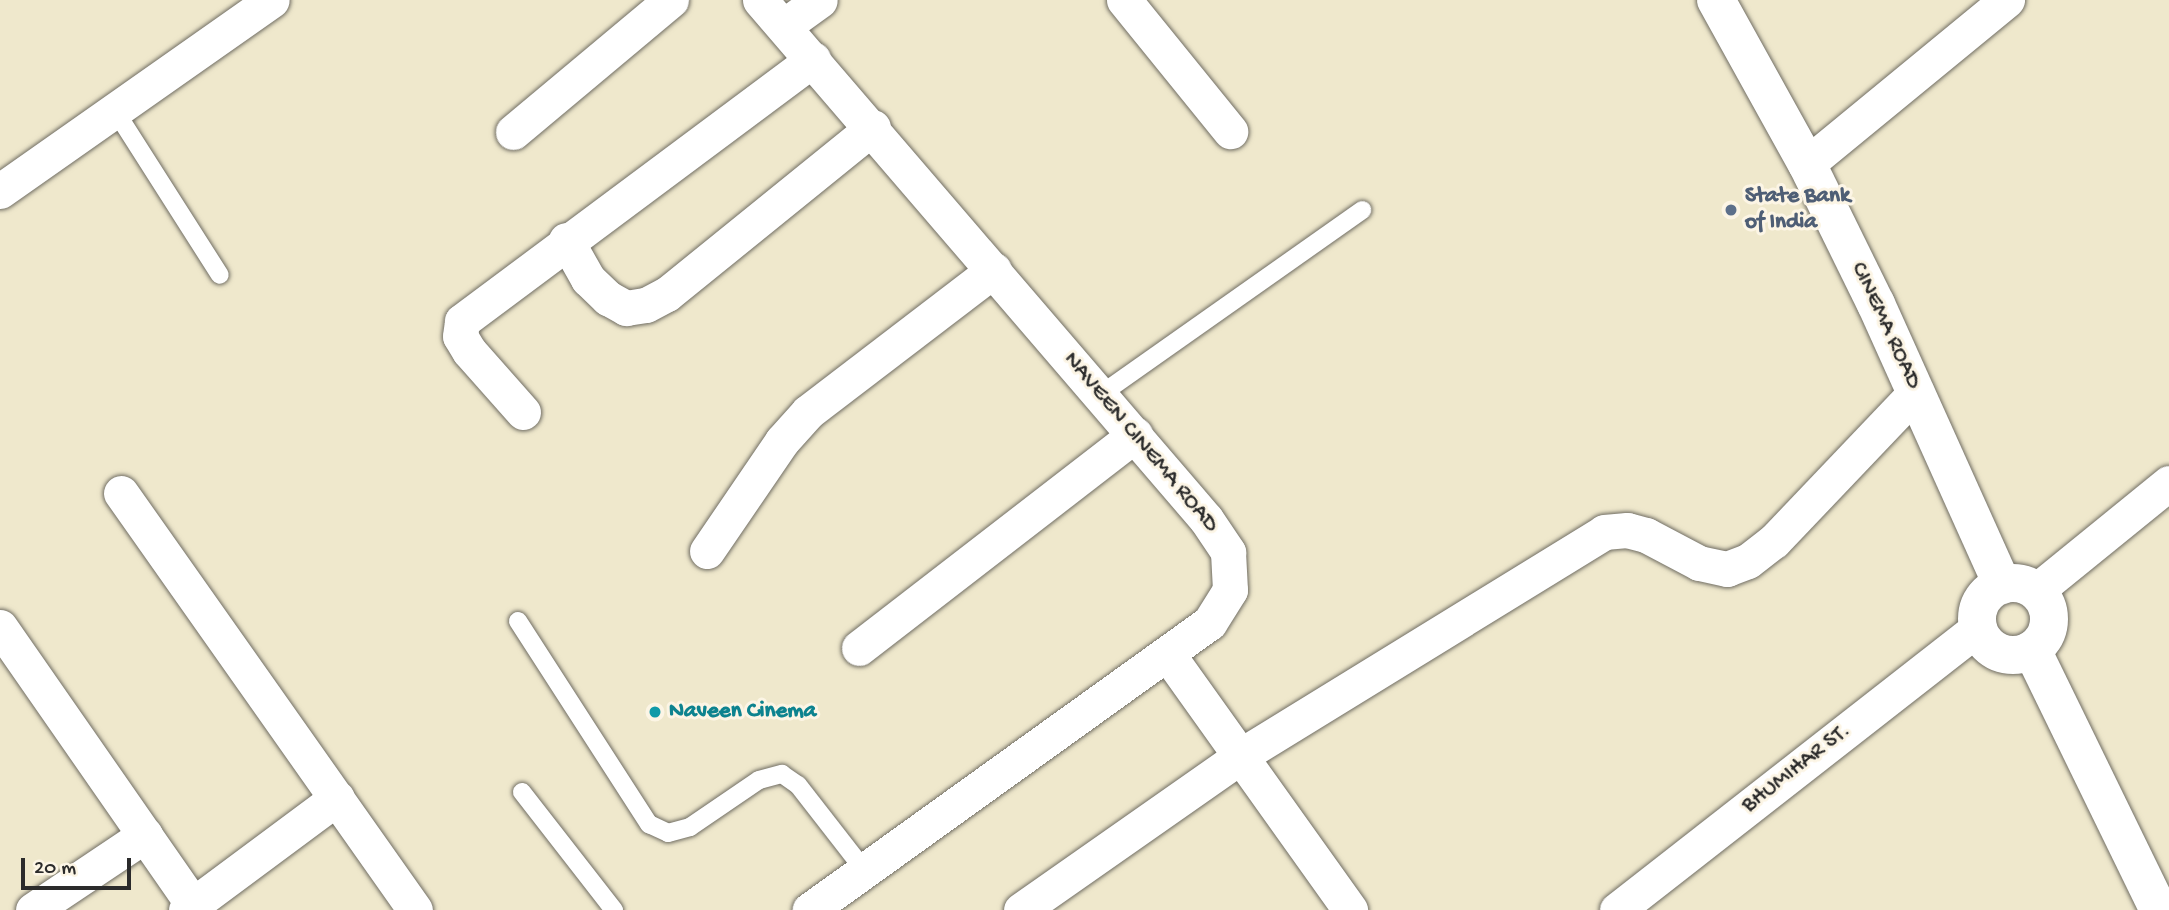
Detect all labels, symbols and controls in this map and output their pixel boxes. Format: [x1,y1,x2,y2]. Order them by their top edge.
place label: State Bank of India [1745,183,1850,237]
marker: State Bank of India [1723,202,1739,218]
street label: CINEMA ROAD [1844,258,1926,394]
street label: NAVEEN CINEMA ROAD [1056,347,1224,539]
place label: Naveen Cinema [669,698,816,726]
marker: Naveen Cinema [647,704,663,720]
street label: BHUMIHAR ST. [1737,718,1857,820]
scale bar [24,844,135,888]
text: 20 m [34,857,76,882]

